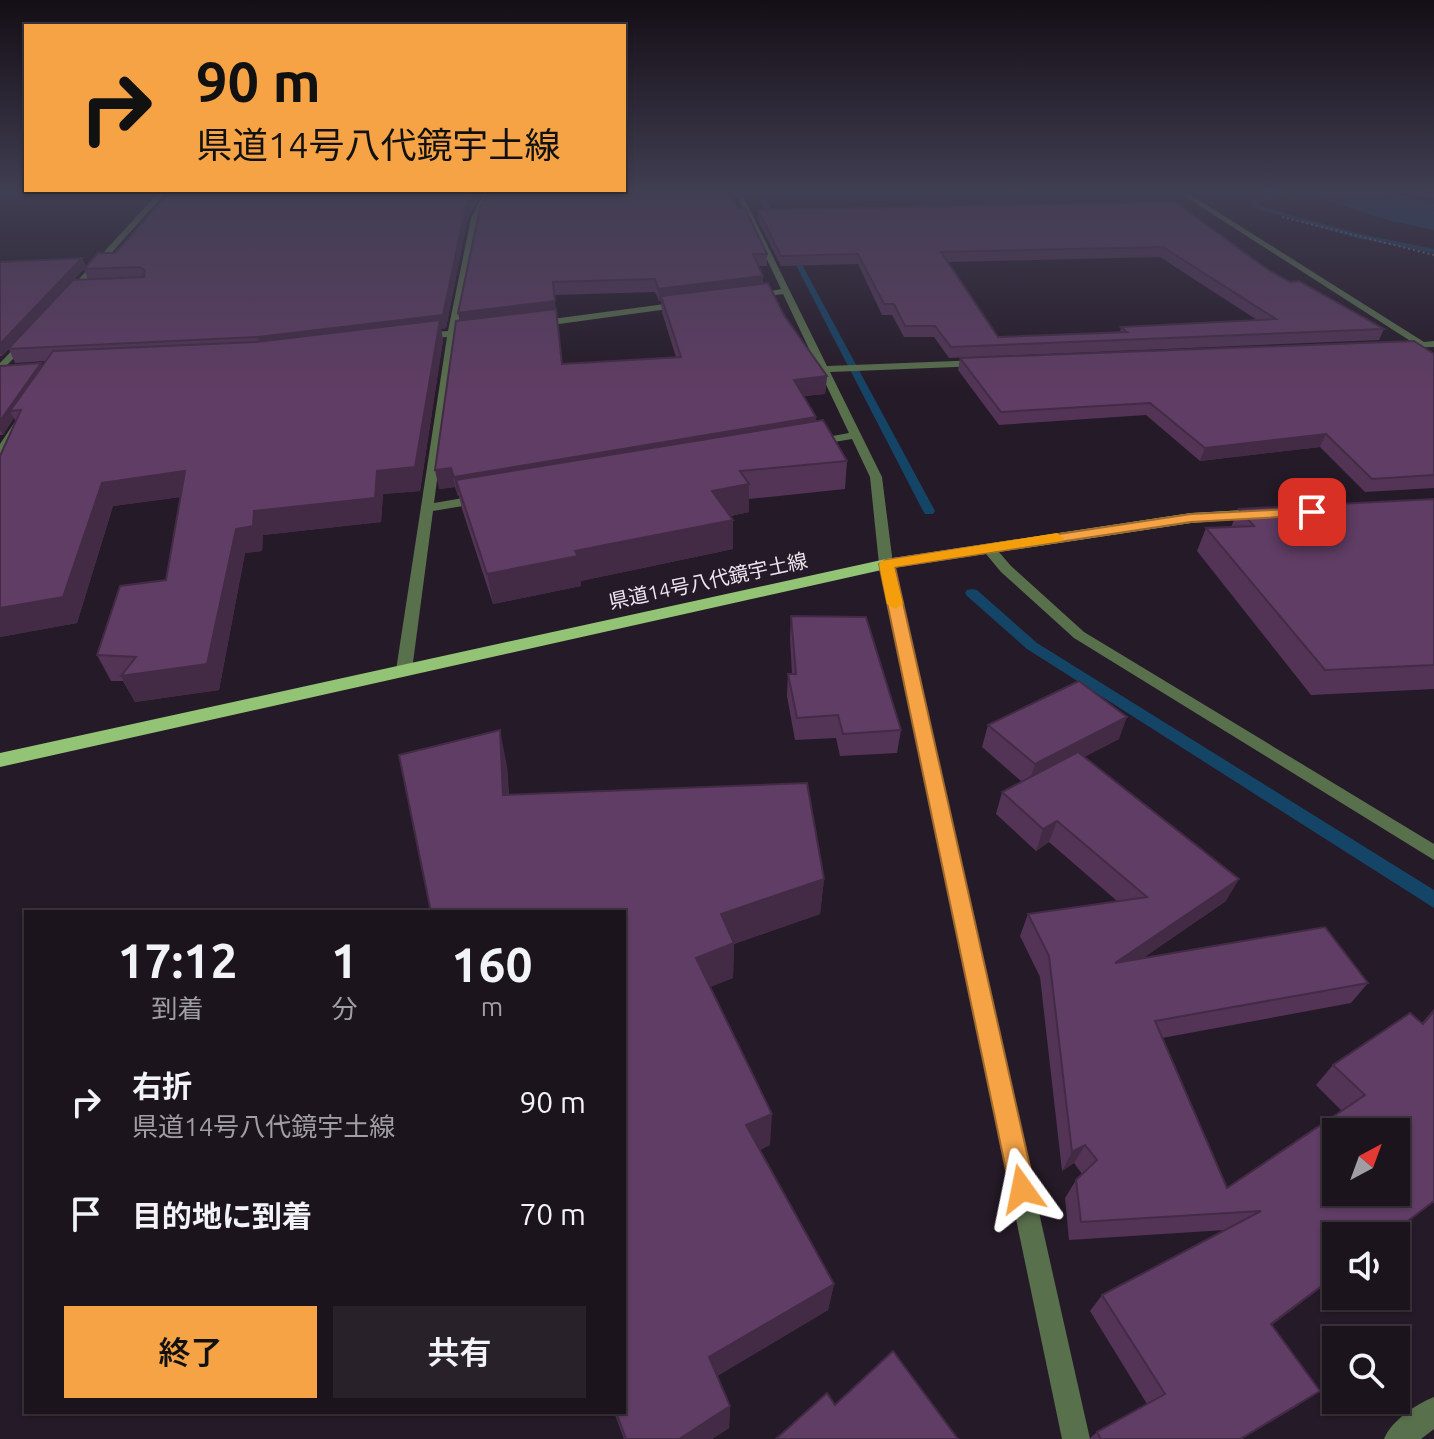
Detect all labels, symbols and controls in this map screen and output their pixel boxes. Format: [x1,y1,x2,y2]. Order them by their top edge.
text: 90 m [196,50,321,113]
icon: right [64,56,168,160]
text: 県道14号八代鏡宇土線 [196,124,561,165]
pin [1278,478,1346,546]
icon: arrive [1290,490,1334,534]
street label: 県道14号八代鏡宇土線 [606,548,809,613]
text: 17:12 [117,933,238,987]
text: 1 [331,933,358,987]
text: 160 [451,937,533,991]
text: m [481,992,503,1021]
text: 到着 [151,994,203,1023]
text: 分 [331,994,357,1023]
text: 右折 [132,1069,192,1103]
icon: right [64,1080,108,1124]
text: 90 m [519,1085,586,1119]
text: 県道14号八代鏡宇土線 [132,1112,395,1141]
north arrow [1322,1118,1410,1206]
map controls [1322,1118,1410,1414]
position arrow [980,1147,1064,1231]
icon: arrive [64,1192,108,1236]
text: 70 m [519,1197,586,1231]
text: 目的地に到着 [132,1199,312,1233]
button: sound [1322,1222,1410,1310]
button: 終了 [64,1306,317,1398]
button: 共有 [333,1306,586,1398]
button: search [1322,1326,1410,1414]

